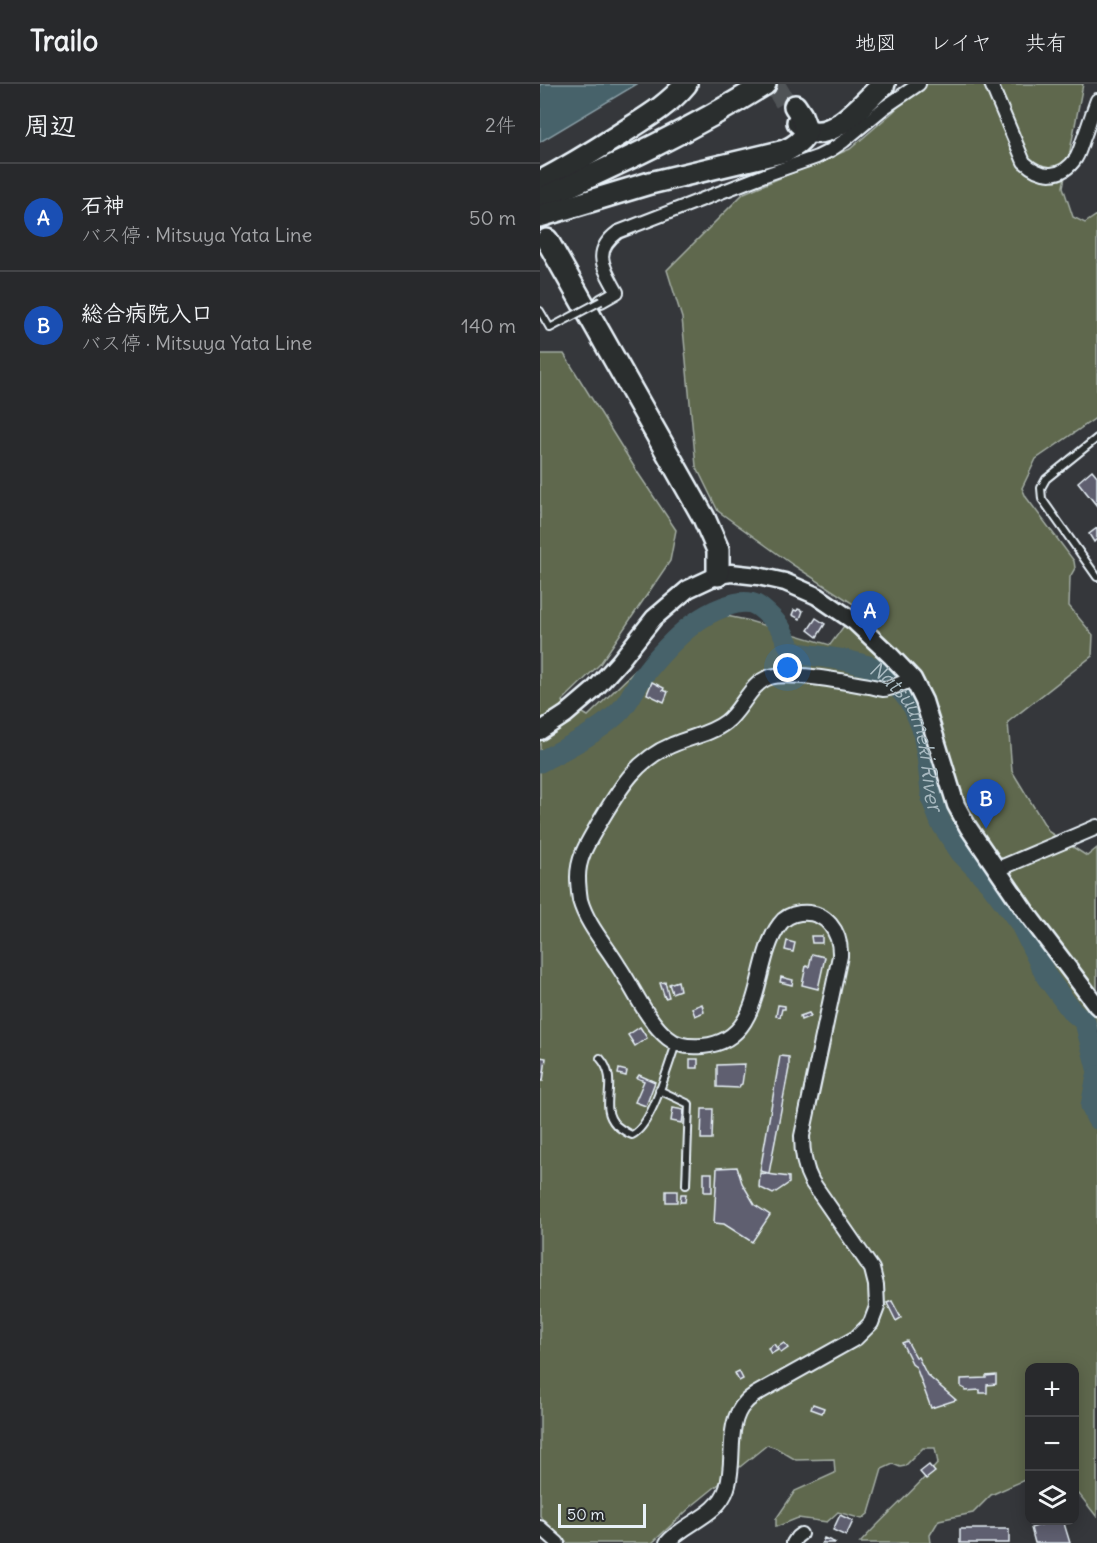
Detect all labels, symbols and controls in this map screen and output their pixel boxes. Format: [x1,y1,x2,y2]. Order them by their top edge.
text: Trailo [30,23,98,59]
text: 地図 [855,29,897,56]
text: レイヤ [930,29,992,56]
text: 共有 [1025,29,1067,56]
text: 周辺 [24,109,76,142]
text: 2件 [485,112,516,137]
text: 石神 [81,191,125,219]
text: A [37,205,50,230]
text: 50 m [469,205,516,230]
text: バス停 · Mitsuya Yata Line [81,222,312,247]
text: 総合病院入口 [81,299,213,327]
text: B [37,313,50,338]
text: 140 m [461,313,516,338]
text: バス停 · Mitsuya Yata Line [81,330,312,355]
pin: A [850,592,890,641]
your location [773,653,802,682]
water label: Natsuumeki River [865,655,950,818]
pin: B [966,780,1006,829]
map controls [1025,1363,1079,1525]
button: + [1025,1363,1079,1417]
button: − [1025,1417,1079,1471]
button: layers [1025,1471,1079,1525]
scale bar [558,1501,646,1528]
text: 50 m [567,1504,605,1524]

